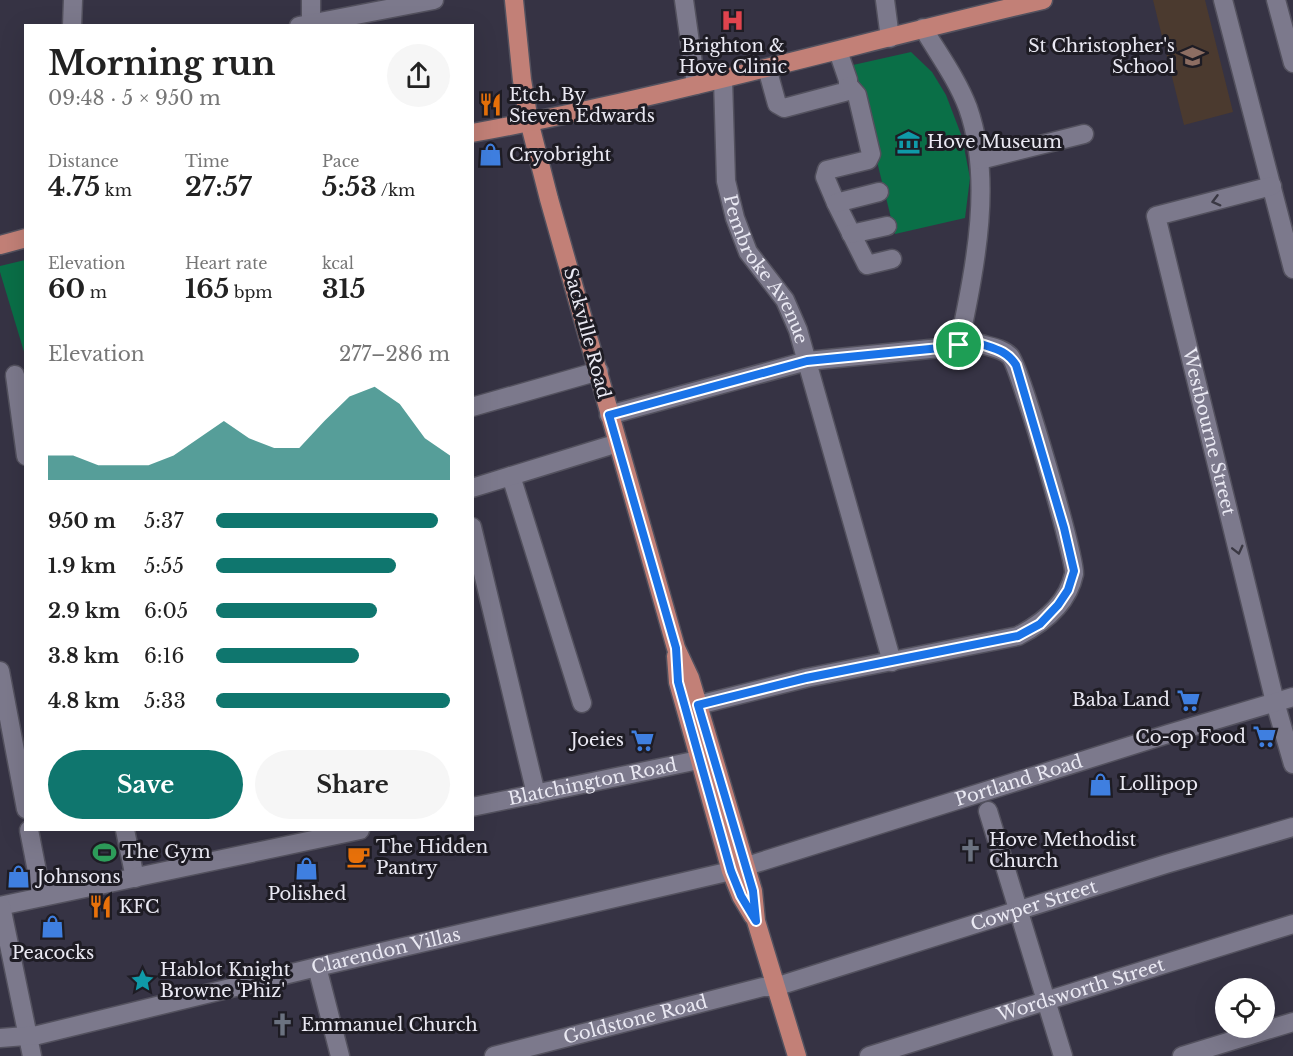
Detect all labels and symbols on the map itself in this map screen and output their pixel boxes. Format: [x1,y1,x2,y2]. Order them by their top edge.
hospital icon: Brighton & Hove Clinic [720,7,746,33]
place label: Brighton & Hove Clinic [679,35,787,78]
place label: St Christopher's School [1028,35,1175,78]
school or university icon: St Christopher's School [1180,43,1206,69]
place label: Etch. By Steven Edwards [509,84,655,127]
restaurant icon: Etch. By Steven Edwards [478,92,504,118]
museum icon: Hove Museum [896,129,922,155]
place label: Hove Museum [927,131,1062,153]
shop icon: Cryobright [478,142,504,168]
place label: Cryobright [509,144,612,166]
street label: Pembroke Avenue [719,192,812,346]
one-way arrow [1211,193,1221,206]
street label: Sackville Road [559,265,615,401]
pin [933,319,984,370]
street label: Westbourne Street [1178,345,1240,518]
one-way arrow [1231,545,1244,555]
supermarket icon: Baba Land [1175,687,1201,713]
place label: Baba Land [1072,689,1170,711]
supermarket icon: Co-op Food [1251,724,1277,750]
place label: Co-op Food [1135,726,1246,748]
supermarket icon: Joeies [629,727,655,753]
place label: Joeies [569,729,624,751]
street label: Portland Road [952,750,1085,811]
street label: Blatchington Road [506,754,679,810]
shop icon: Lollipop [1088,771,1114,797]
place label: Lollipop [1119,773,1198,795]
place label: Hove Methodist Church [989,829,1137,872]
place label: The Hidden Pantry [376,836,488,879]
church icon: Hove Methodist Church [958,837,984,863]
sports icon: The Gym [91,839,117,865]
place label: The Gym [122,841,211,863]
cafe icon: The Hidden Pantry [345,844,371,870]
shop icon: Polished [294,855,320,881]
shop icon: Johnsons [6,864,32,890]
place label: Johnsons [35,866,121,888]
street label: Cowper Street [968,875,1100,936]
place label: Polished [268,883,346,905]
restaurant icon: KFC [88,894,114,920]
place label: KFC [119,896,160,918]
shop icon: Peacocks [40,914,66,940]
street label: Clarendon Villas [309,923,462,979]
place label: Peacocks [12,942,94,964]
street label: Wordsworth Street [994,954,1168,1027]
place label: Hablot Knight Browne 'Phiz' [160,959,291,1002]
place icon: Hablot Knight Browne 'Phiz' [129,967,155,993]
street label: Goldstone Road [561,991,710,1049]
church icon: Emmanuel Church [270,1012,296,1038]
place label: Emmanuel Church [301,1014,478,1036]

